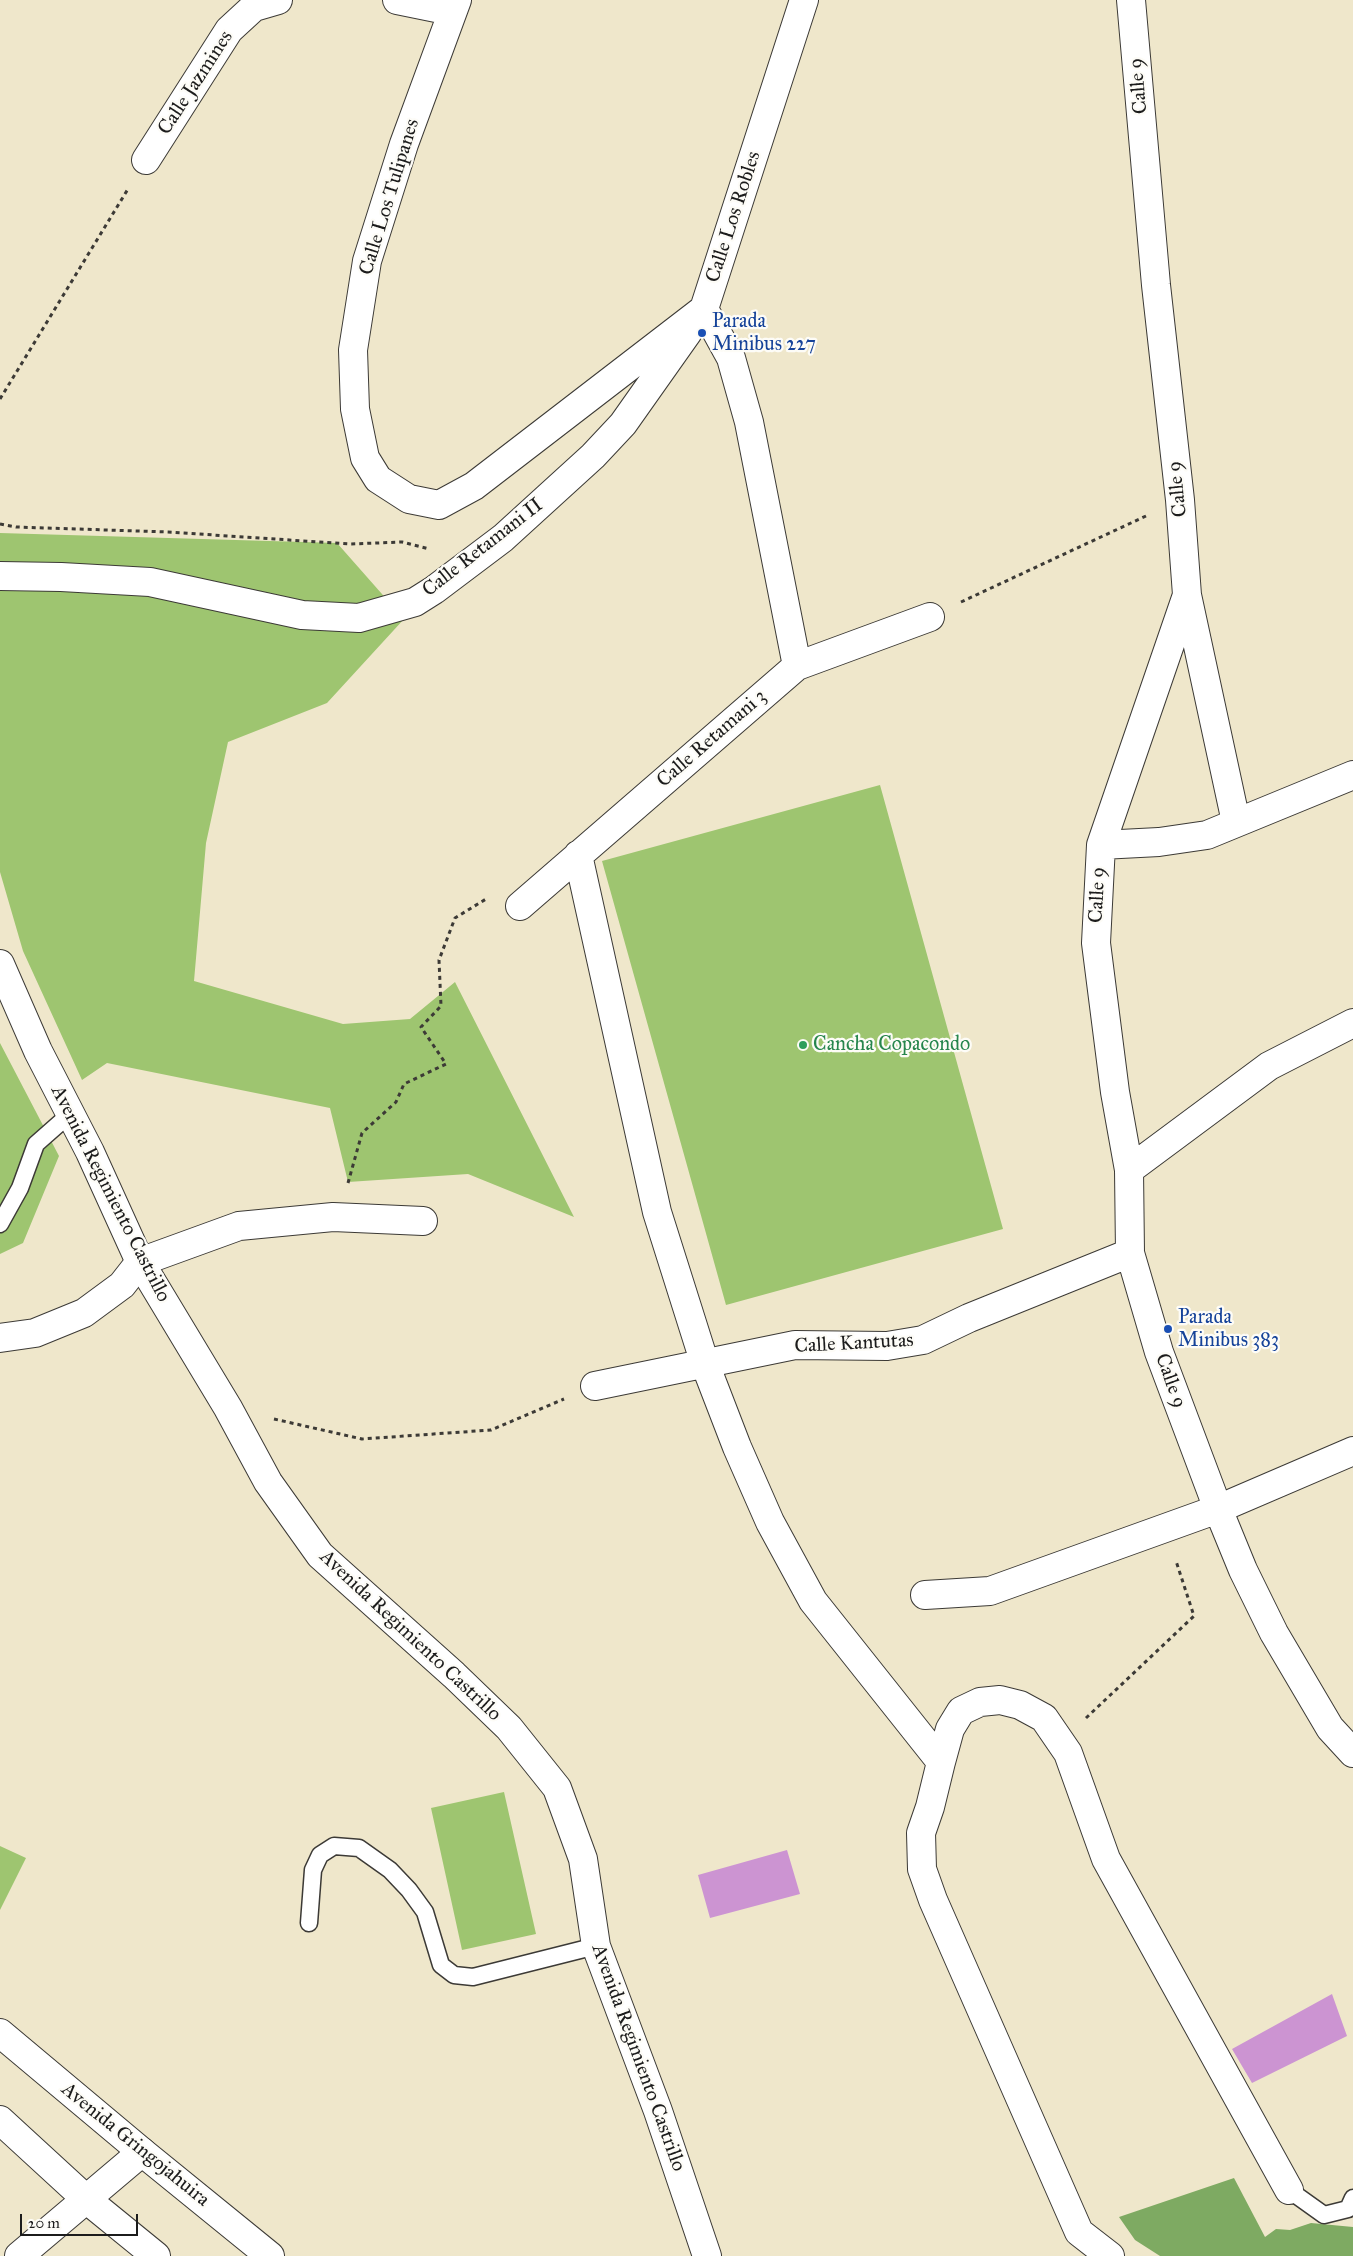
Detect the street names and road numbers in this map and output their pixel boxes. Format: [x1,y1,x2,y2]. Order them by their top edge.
street label: Calle Jazmines [153,26,239,140]
street label: Calle 9 [1125,57,1153,115]
street label: Calle Los Tulipanes [355,116,425,278]
street label: Calle Los Robles [701,148,767,286]
street label: Calle 9 [1163,460,1193,518]
street label: Calle Retamani II [418,494,548,602]
street label: Calle Retamani 3 [652,685,772,793]
street label: Calle 9 [1085,866,1111,924]
street label: Avenida Regimiento Castrillo [45,1082,175,1306]
street label: Calle Kantutas [794,1329,914,1359]
street label: Calle 9 [1149,1350,1191,1412]
street label: Avenida Regimiento Castrillo [314,1545,506,1727]
street label: Avenida Regimiento Castrillo [586,1941,690,2175]
street label: Avenida Gringojahuira [56,2078,214,2212]

